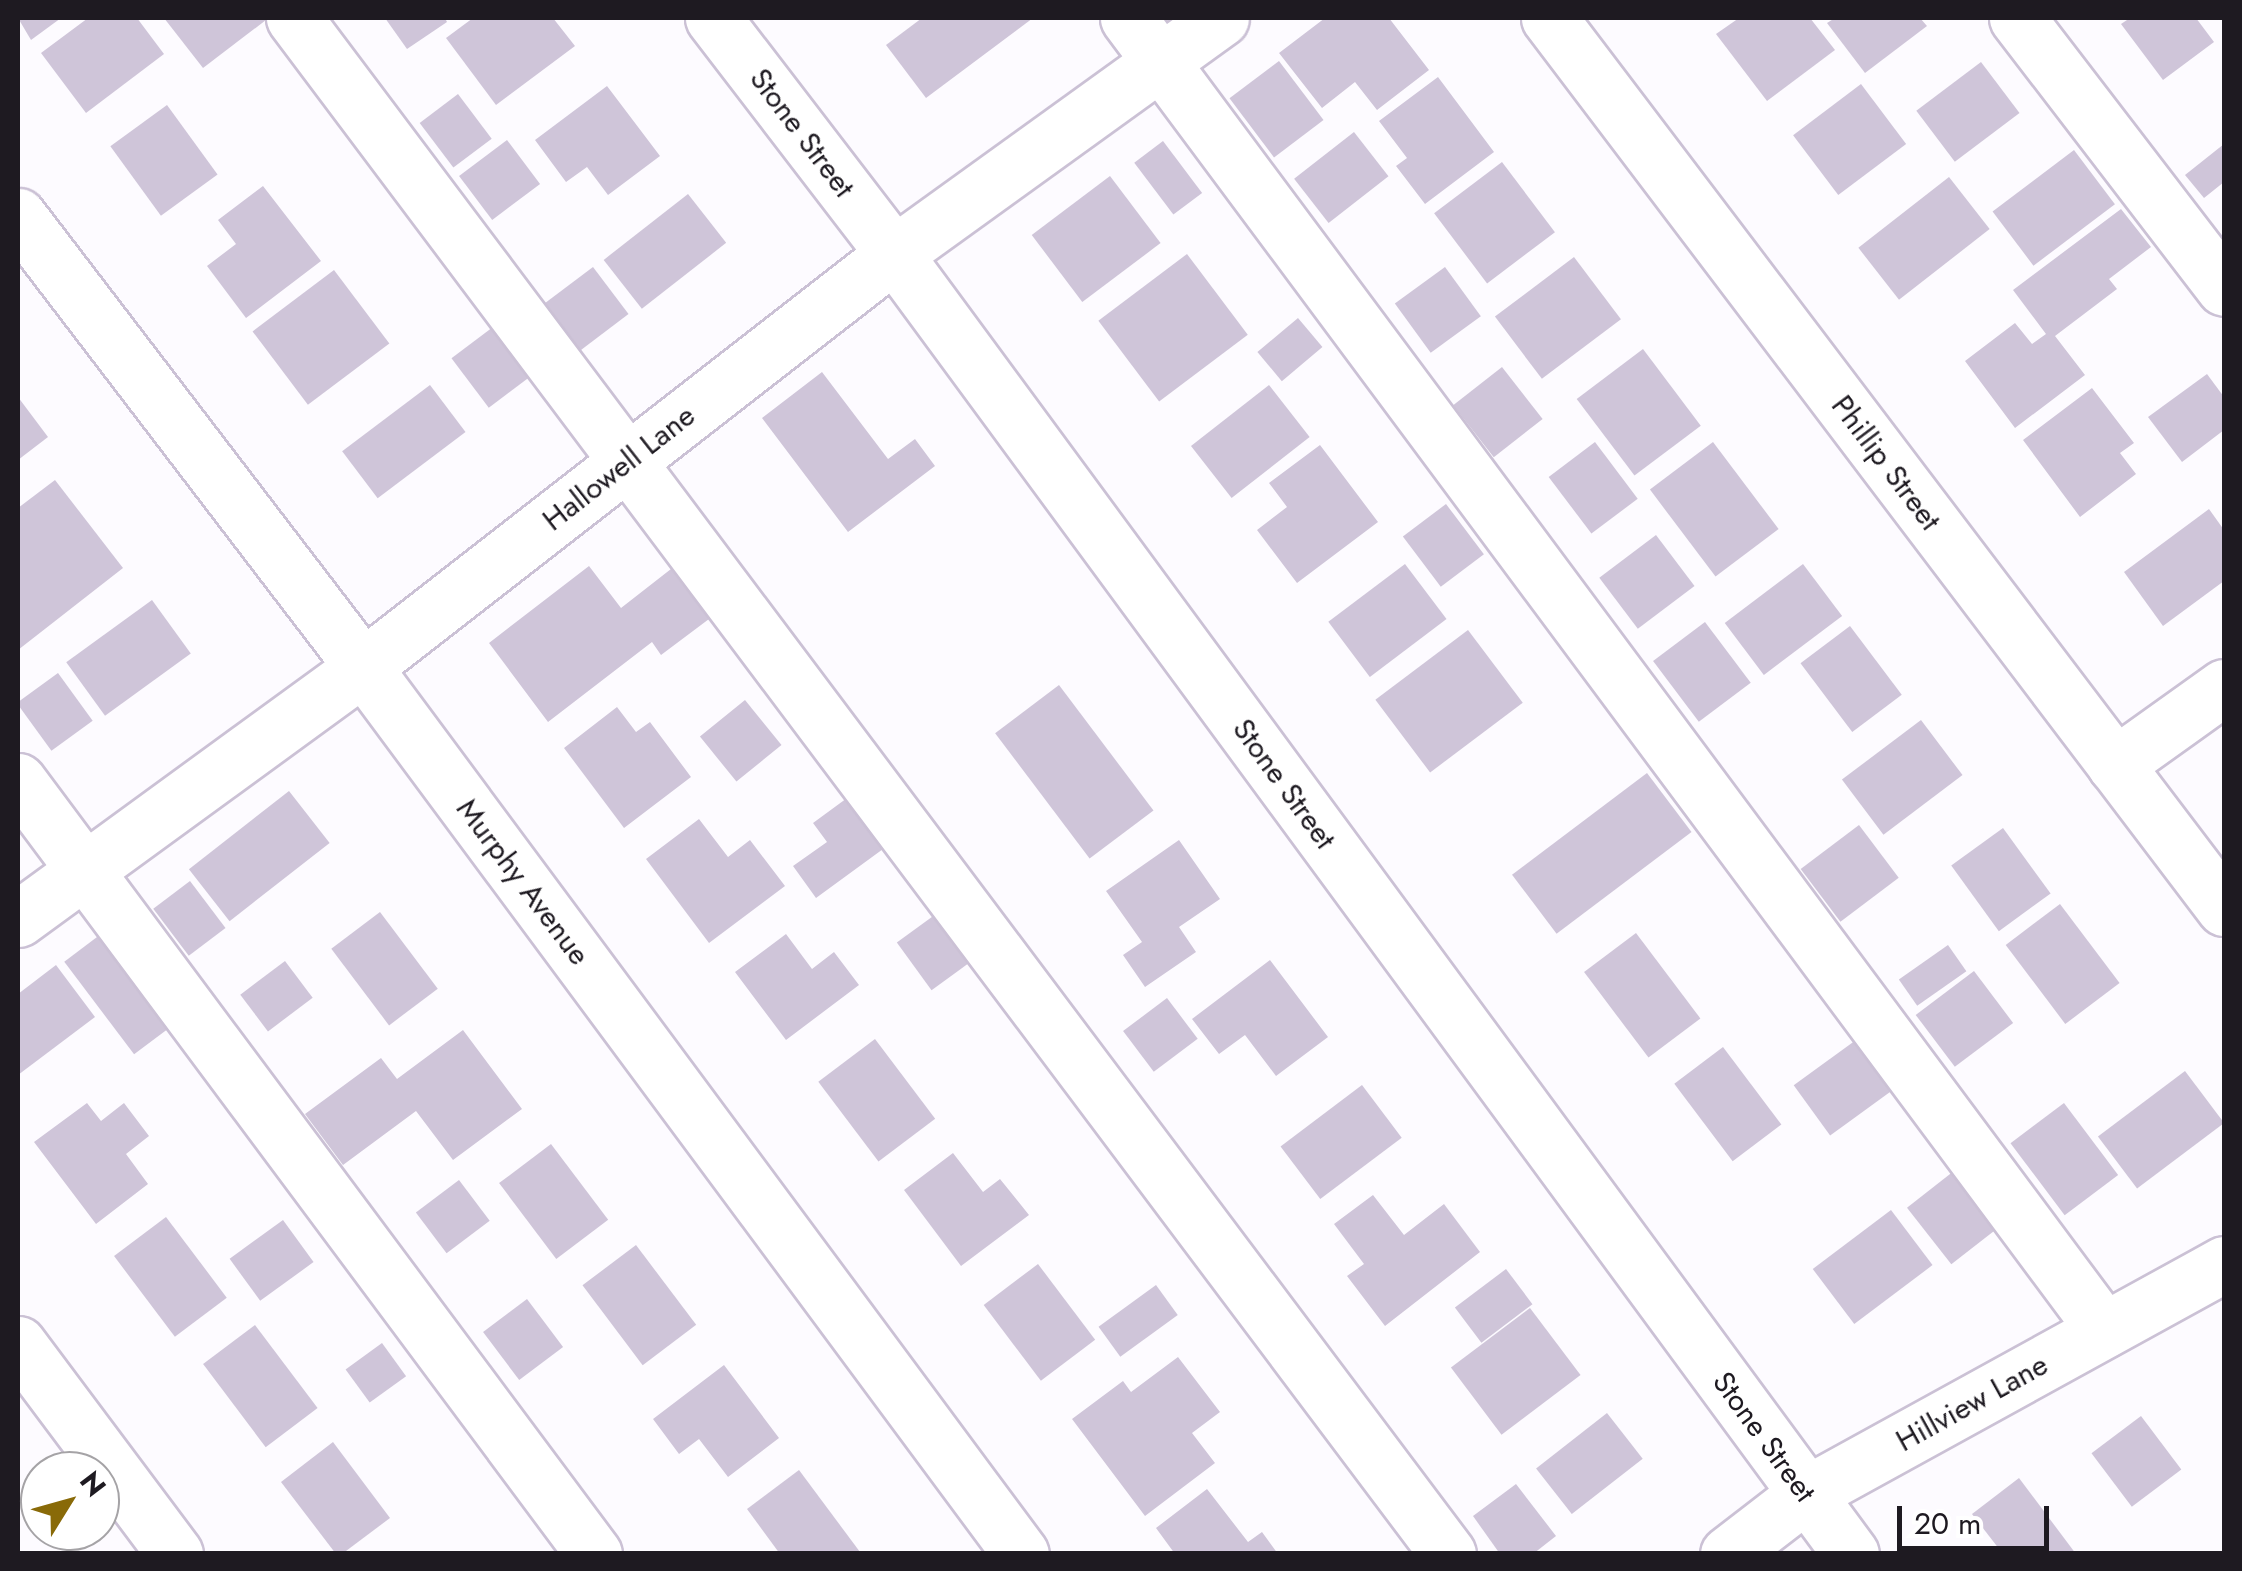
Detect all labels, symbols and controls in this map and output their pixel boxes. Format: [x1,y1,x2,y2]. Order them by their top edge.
street label: Stone Street [742,62,862,204]
street label: Phillip Street [1824,389,1948,537]
street label: Hallowell Lane [536,398,702,538]
street label: Stone Street [1225,712,1343,856]
street label: Murphy Avenue [449,792,597,972]
street label: Hillview Lane [1890,1347,2054,1459]
street label: Stone Street [1705,1365,1823,1509]
north arrow [20,1451,120,1551]
text: N [70,1463,116,1505]
scale bar [1902,1486,2054,1548]
text: 20 m [1914,1502,1981,1545]

